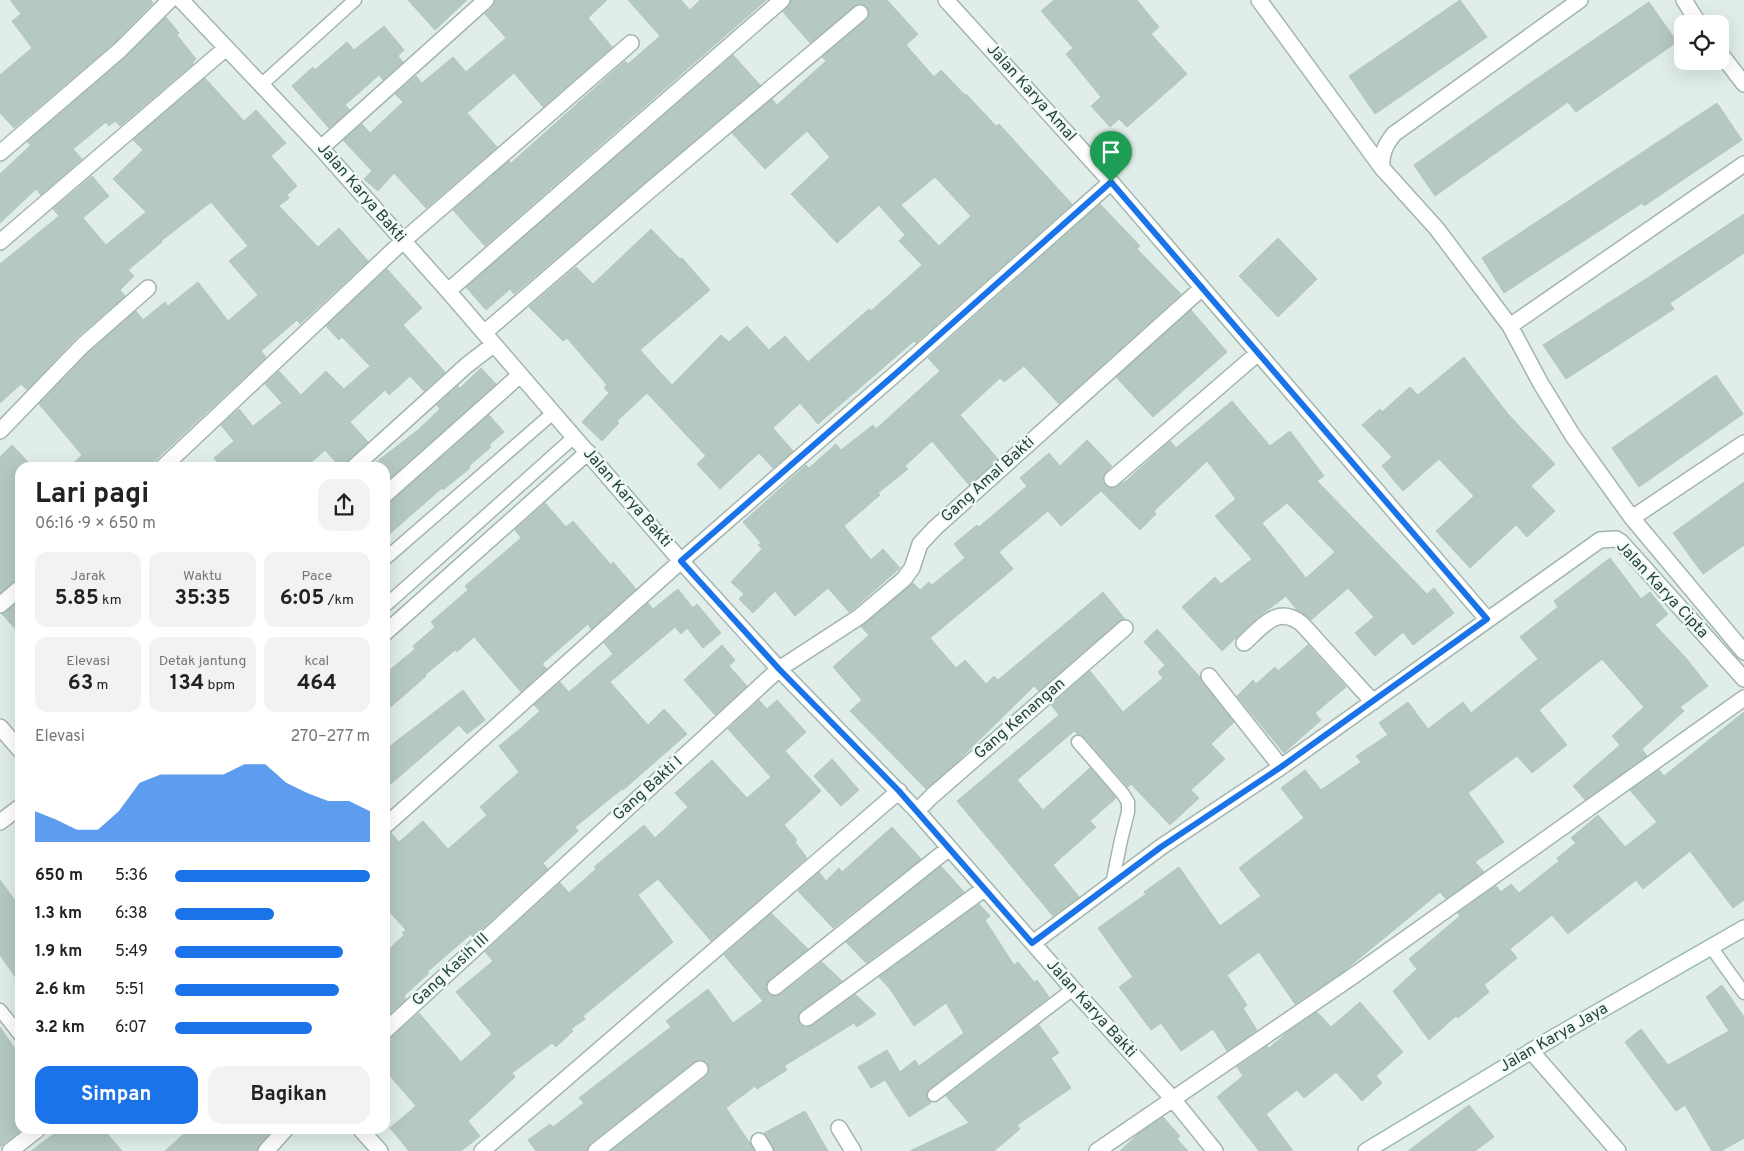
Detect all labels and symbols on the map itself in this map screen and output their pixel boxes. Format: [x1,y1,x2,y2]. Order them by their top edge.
street label: Jalan Karya Amal [982,40,1080,146]
pin [1090,131,1132,182]
street label: Jalan Karya Bakti [312,139,410,247]
street label: Gang Amal Bakti [937,433,1039,527]
street label: Jalan Karya Bakti [578,444,676,552]
street label: Jalan Karya Cipta [1612,537,1712,643]
street label: Gang Kenangan [970,674,1070,764]
street label: Gang Bakti I [609,752,687,826]
street label: Gang Kasih III [408,929,494,1011]
street label: Jalan Karya Bakti [1042,956,1140,1062]
street label: Jalan Karya Jaya [1496,999,1612,1077]

